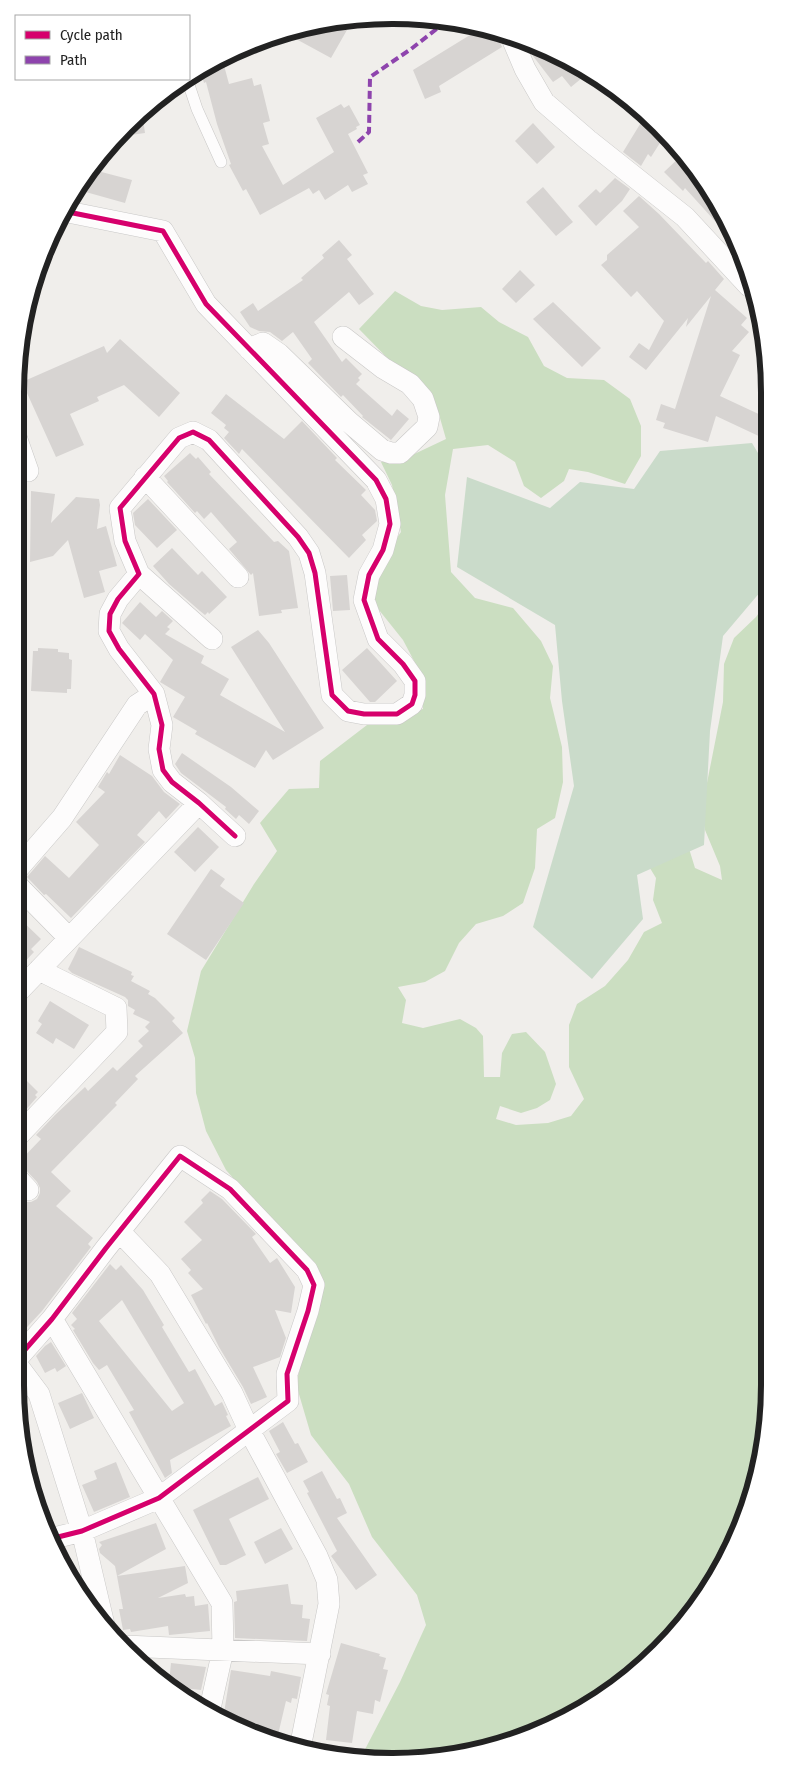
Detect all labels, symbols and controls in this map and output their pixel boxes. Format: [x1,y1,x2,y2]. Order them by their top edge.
legend [15,15,190,80]
text: Cycle path [60,26,123,44]
text: Path [60,51,87,69]

